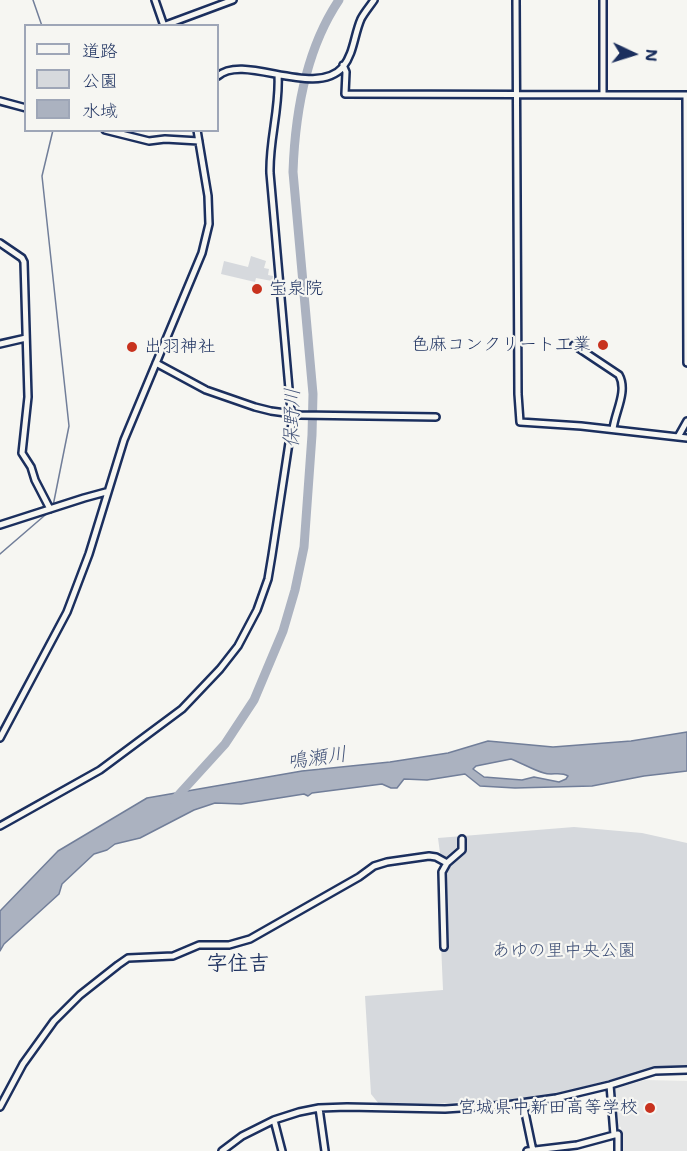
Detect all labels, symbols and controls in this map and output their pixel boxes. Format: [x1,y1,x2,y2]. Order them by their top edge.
legend [24,24,219,132]
north arrow [603,24,663,84]
text: 道路 [82,39,118,63]
text: N [641,48,662,62]
text: 公園 [82,69,118,93]
text: 水域 [82,99,118,123]
place label: 宝泉院 [269,278,323,300]
marker: 宝泉院 [250,282,264,296]
place label: 色麻コンクリート工業 [411,334,591,356]
place label: 出羽神社 [144,336,216,358]
marker: 色麻コンクリート工業 [596,338,610,352]
marker: 出羽神社 [125,340,139,354]
water label: 保野川 [280,388,306,448]
water label: 鳴瀬川 [286,743,348,775]
park label: あゆの里中央公園 [492,940,636,962]
district label: 字住吉 [207,952,269,978]
place label: 宮城県中新田高等学校 [458,1097,638,1119]
marker: 宮城県中新田高等学校 [643,1101,657,1115]

